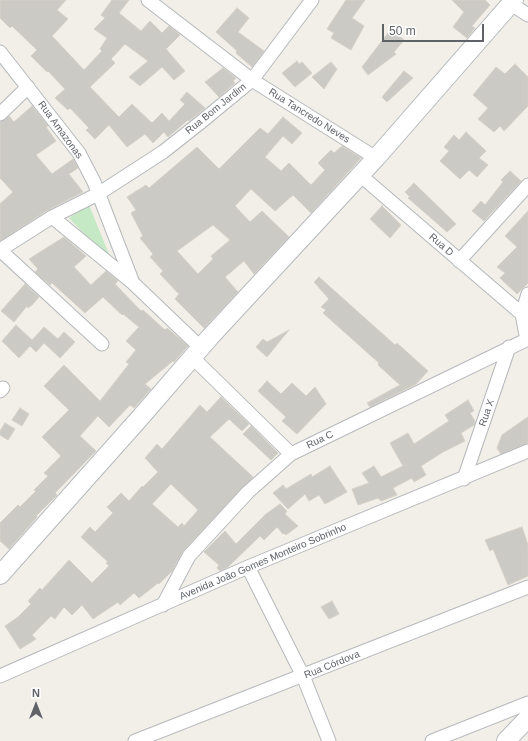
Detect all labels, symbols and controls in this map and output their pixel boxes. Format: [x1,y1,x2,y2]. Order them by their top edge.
scale bar [384,16,486,42]
text: 50 m [389,24,416,38]
street label: Rua Bom Jardim [183,81,249,137]
street label: Rua Tancredo Neves [266,86,352,146]
street label: Rua Amazonas [35,99,85,161]
street label: Rua D [426,231,456,259]
street label: Rua X [477,398,497,428]
street label: Rua C [305,428,335,452]
street label: Avenida João Gomes Monteiro Sobrinho [178,521,348,603]
street label: Rua Córdova [302,648,362,682]
north arrow [16,685,56,725]
text: N [32,687,40,699]

